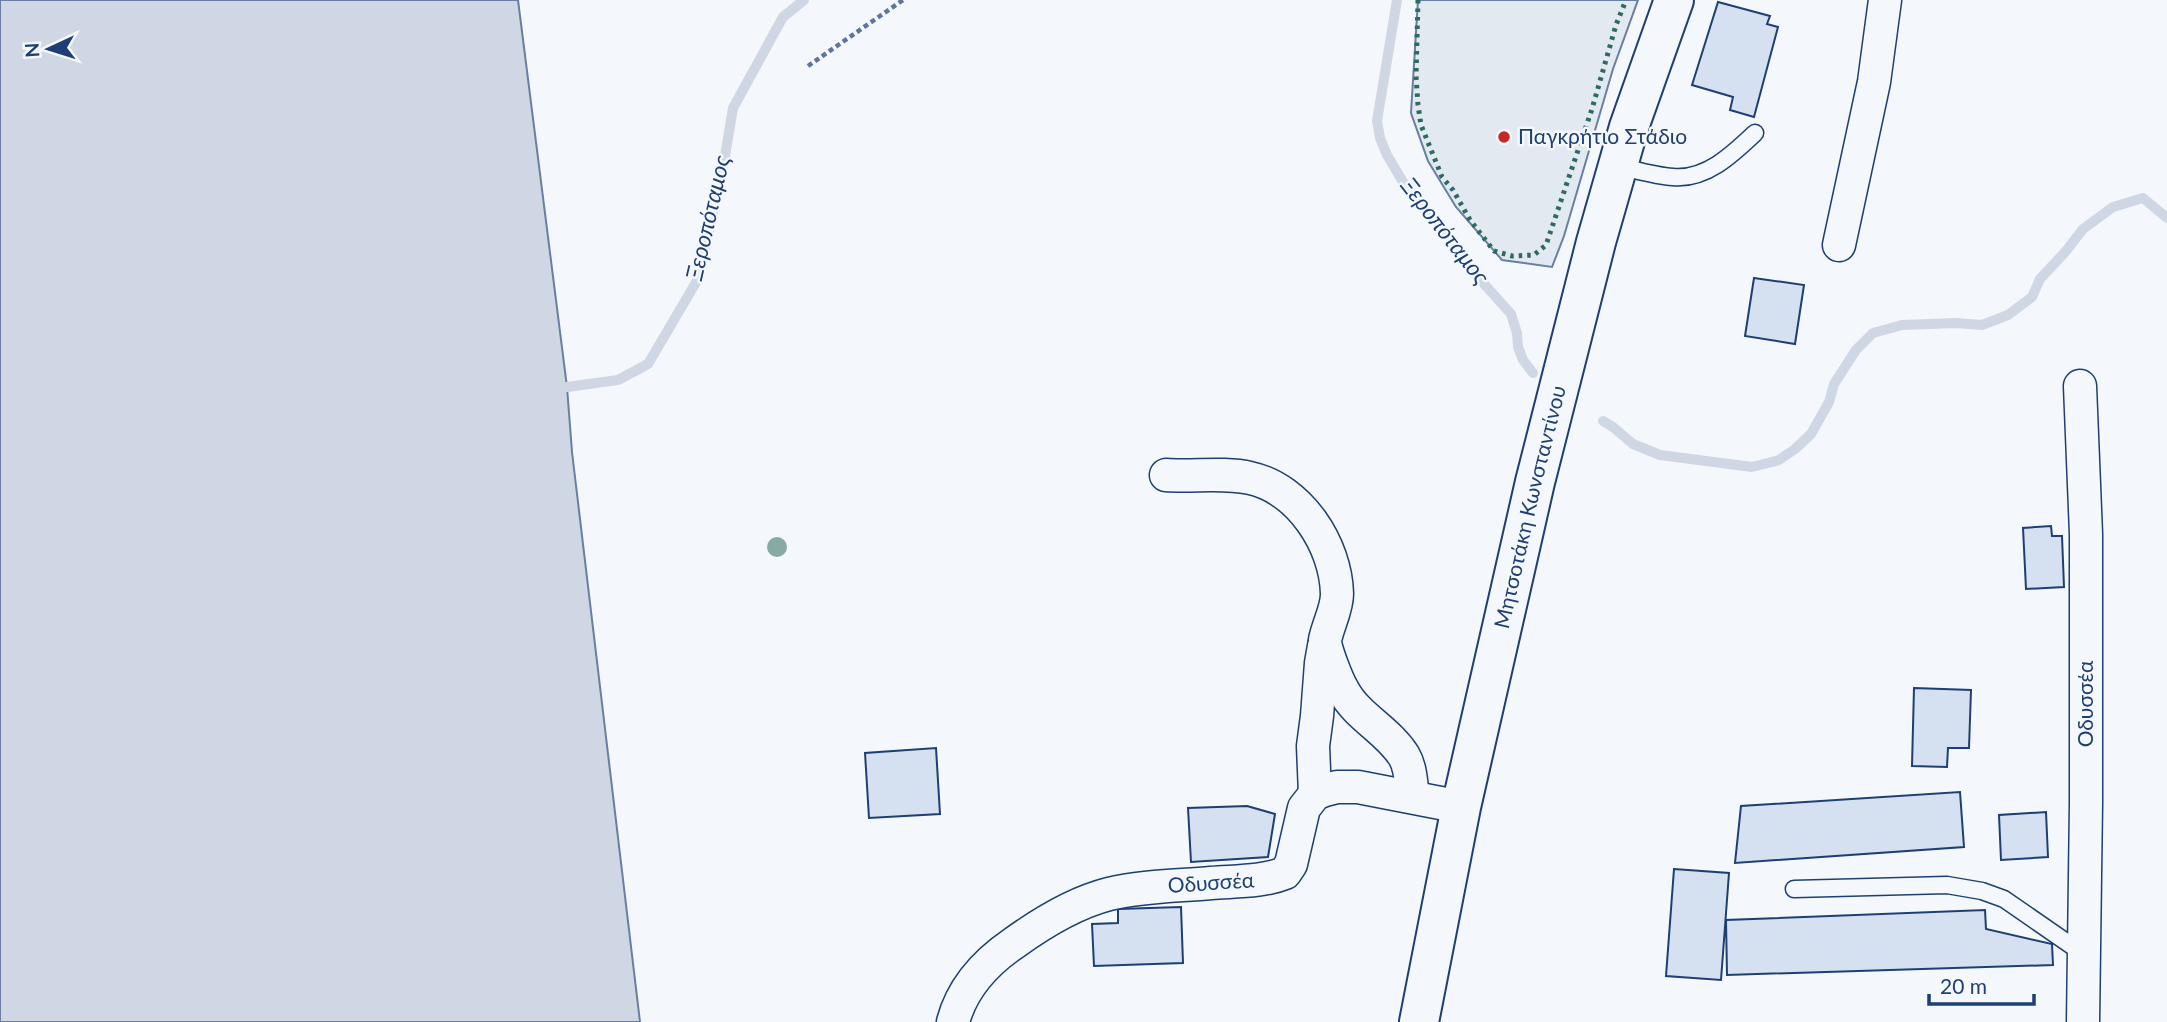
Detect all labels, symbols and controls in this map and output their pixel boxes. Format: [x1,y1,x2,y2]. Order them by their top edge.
north arrow [14,14,84,84]
text: N [20,42,44,58]
place label: Παγκρήτιο Στάδιο [1518,123,1687,148]
marker: Παγκρήτιο Στάδιο [1496,129,1512,145]
water label: Ξεροπόταμος [679,153,735,283]
water label: Ξεροπόταμος [1396,172,1496,289]
street label: Μητσοτάκη Κωνσταντίνου [1488,382,1570,631]
street label: Οδυσσέα [2072,660,2097,747]
street label: Οδυσσέα [1167,866,1256,897]
scale bar [1929,962,2034,1006]
text: 20 m [1940,973,1987,998]

